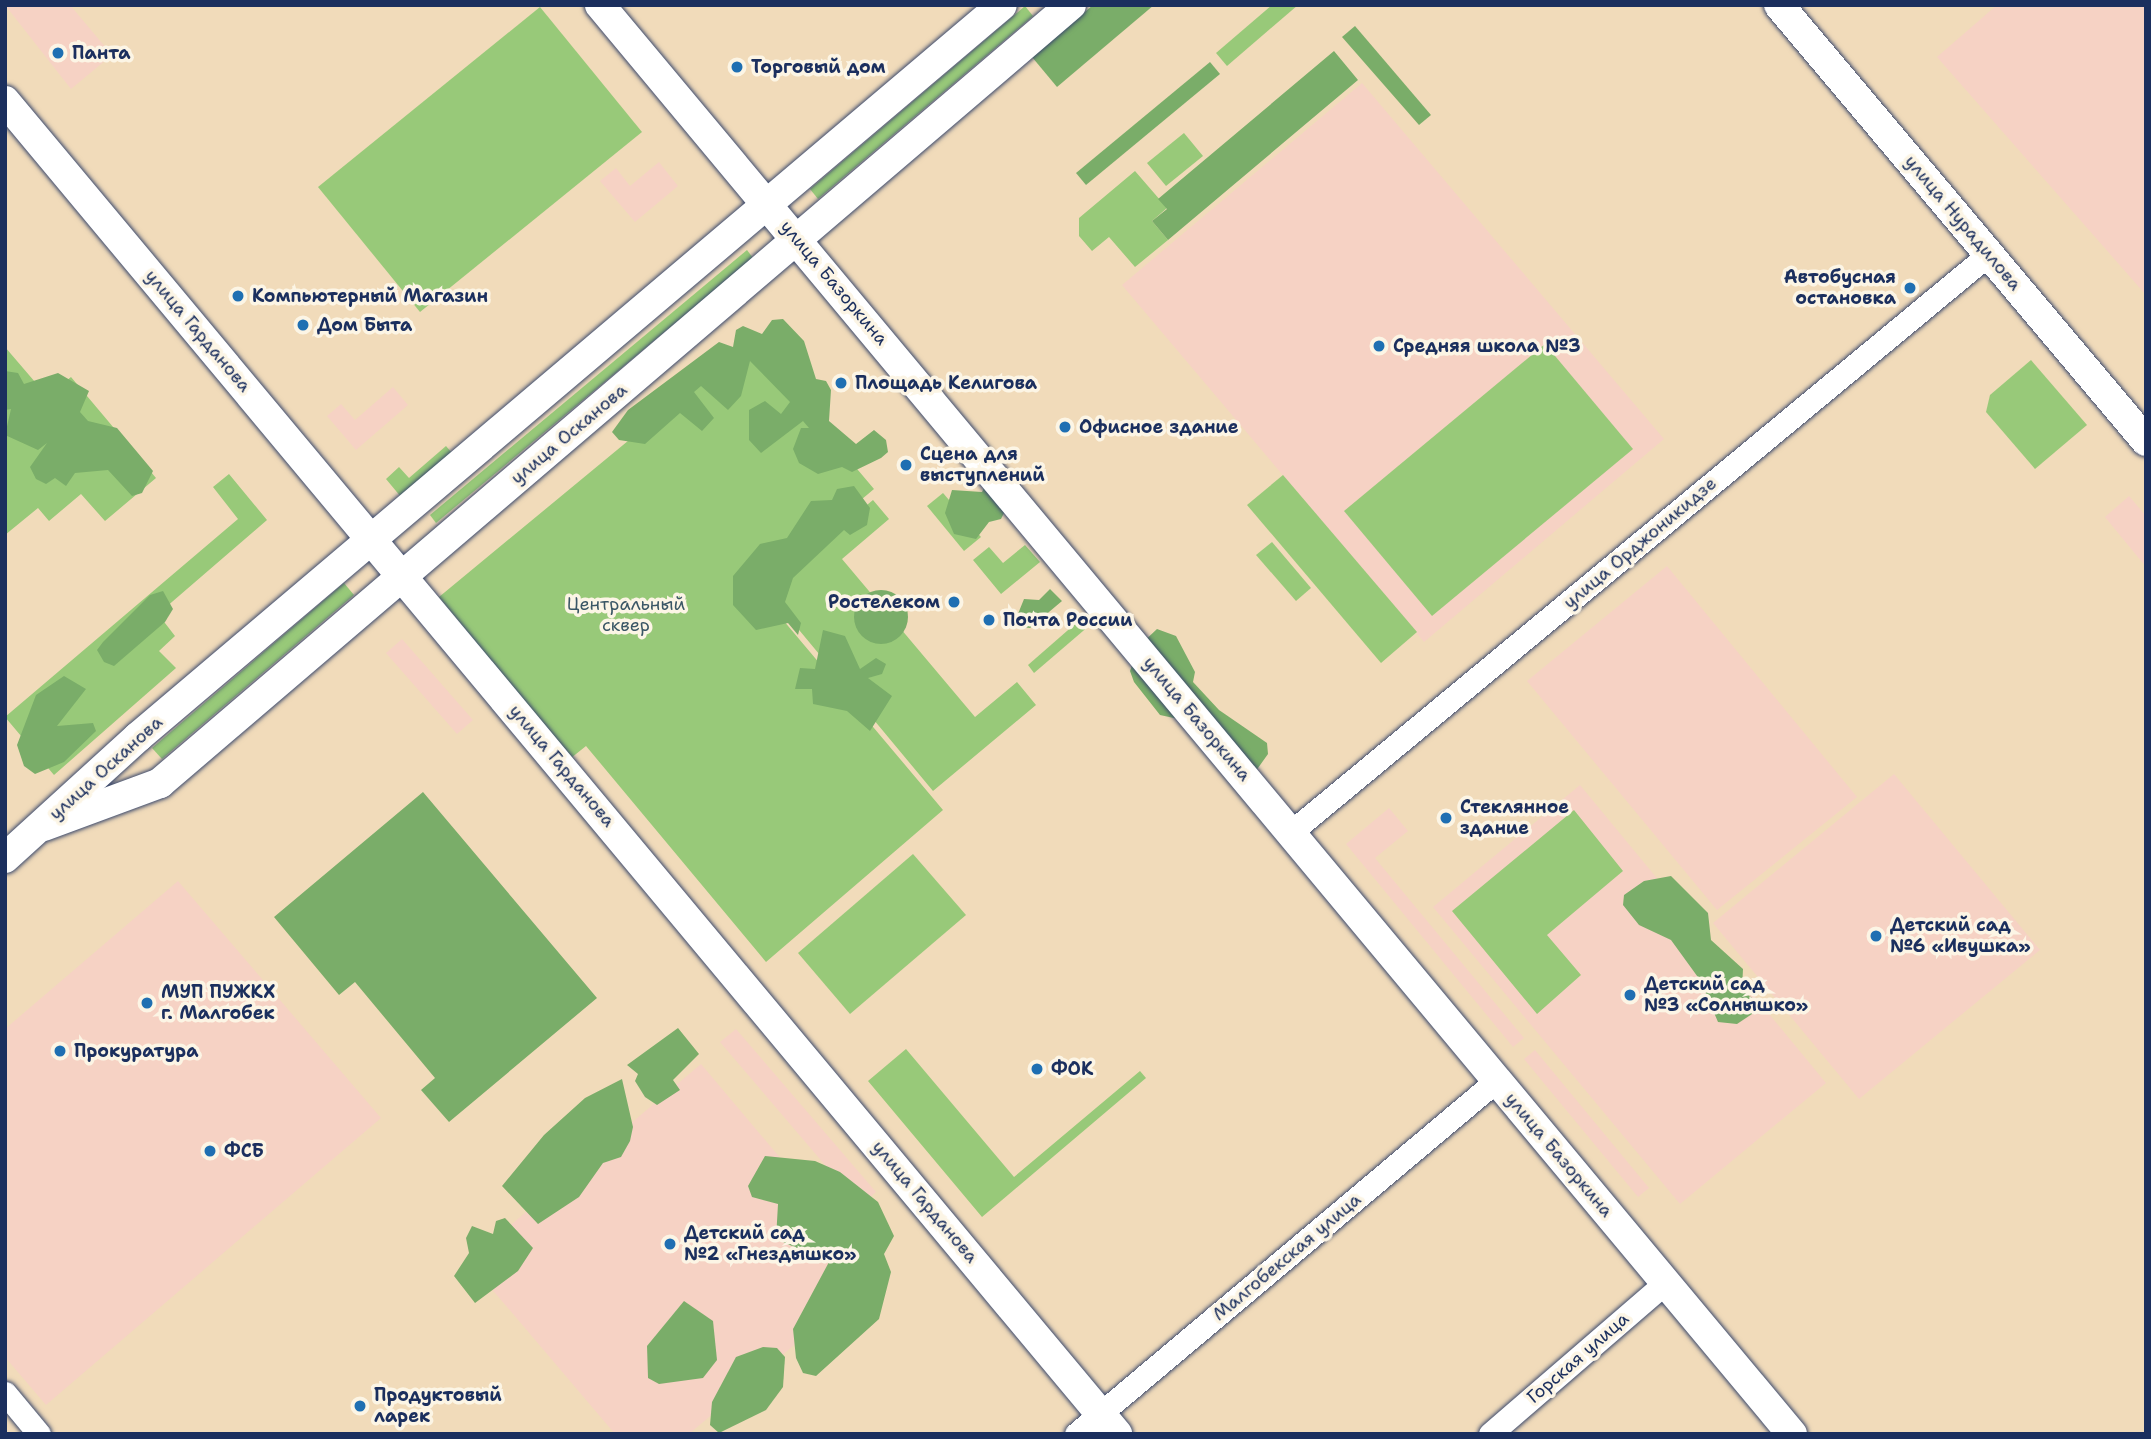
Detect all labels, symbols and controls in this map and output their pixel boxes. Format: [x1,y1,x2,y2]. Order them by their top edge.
place label: Панта [72,42,131,64]
marker: Панта [50,45,66,61]
place label: Торговый дом [751,56,886,78]
marker: Торговый дом [729,59,745,75]
street label: улица Нурадилова [1900,151,2026,295]
street label: улица Базоркина [776,216,892,350]
street label: улица Гарданова [141,265,255,397]
place label: Автобусная остановка [1784,267,1896,310]
marker: Автобусная остановка [1902,280,1918,296]
place label: Компьютерный Магазин [252,285,488,307]
marker: Компьютерный Магазин [230,288,246,304]
place label: Дом Быта [317,314,412,336]
marker: Дом Быта [295,317,311,333]
place label: Средняя школа №3 [1393,335,1581,357]
marker: Средняя школа №3 [1371,338,1387,354]
place label: Площадь Келигова [855,372,1037,394]
marker: Площадь Келигова [833,375,849,391]
street label: улица Осканова [507,379,631,489]
place label: Офисное здание [1079,416,1239,438]
marker: Офисное здание [1057,419,1073,435]
place label: Сцена для выступлений [920,444,1045,486]
marker: Сцена для выступлений [898,457,914,473]
street label: улица Орджоникидзе [1559,473,1721,613]
place label: Ростелеком [828,591,940,613]
park label: Центральный сквер [567,594,685,636]
marker: Ростелеком [946,594,962,610]
place label: Почта России [1003,609,1132,631]
marker: Почта России [981,612,997,628]
street label: улица Базоркина [1139,652,1255,786]
street label: улица Гарданова [505,700,619,832]
street label: улица Осканова [45,712,167,824]
place label: Стеклянное здание [1460,797,1569,840]
marker: Стеклянное здание [1438,810,1454,826]
place label: Детский сад №6 «Ивушка» [1890,915,2031,958]
marker: Детский сад №6 «Ивушка» [1868,928,1884,944]
place label: Детский сад №3 «Солнышко» [1644,974,1808,1016]
place label: МУП ПУЖКХ г. Малгобек [161,982,275,1024]
marker: Детский сад №3 «Солнышко» [1622,987,1638,1003]
marker: МУП ПУЖКХ г. Малгобек [139,995,155,1011]
place label: Прокуратура [74,1040,199,1062]
marker: Прокуратура [52,1043,68,1059]
place label: ФОК [1051,1058,1093,1080]
marker: ФОК [1029,1061,1045,1077]
street label: улица Базоркина [1501,1088,1617,1222]
street label: улица Гарданова [868,1136,982,1268]
place label: ФСБ [224,1140,264,1162]
marker: ФСБ [202,1143,218,1159]
street label: Малгобекская улица [1209,1189,1365,1325]
place label: Детский сад №2 «Гнездышко» [684,1223,856,1266]
marker: Детский сад №2 «Гнездышко» [662,1236,678,1252]
street label: Горская улица [1523,1308,1633,1408]
place label: Продуктовый ларек [374,1385,502,1428]
marker: Продуктовый ларек [352,1398,368,1414]

